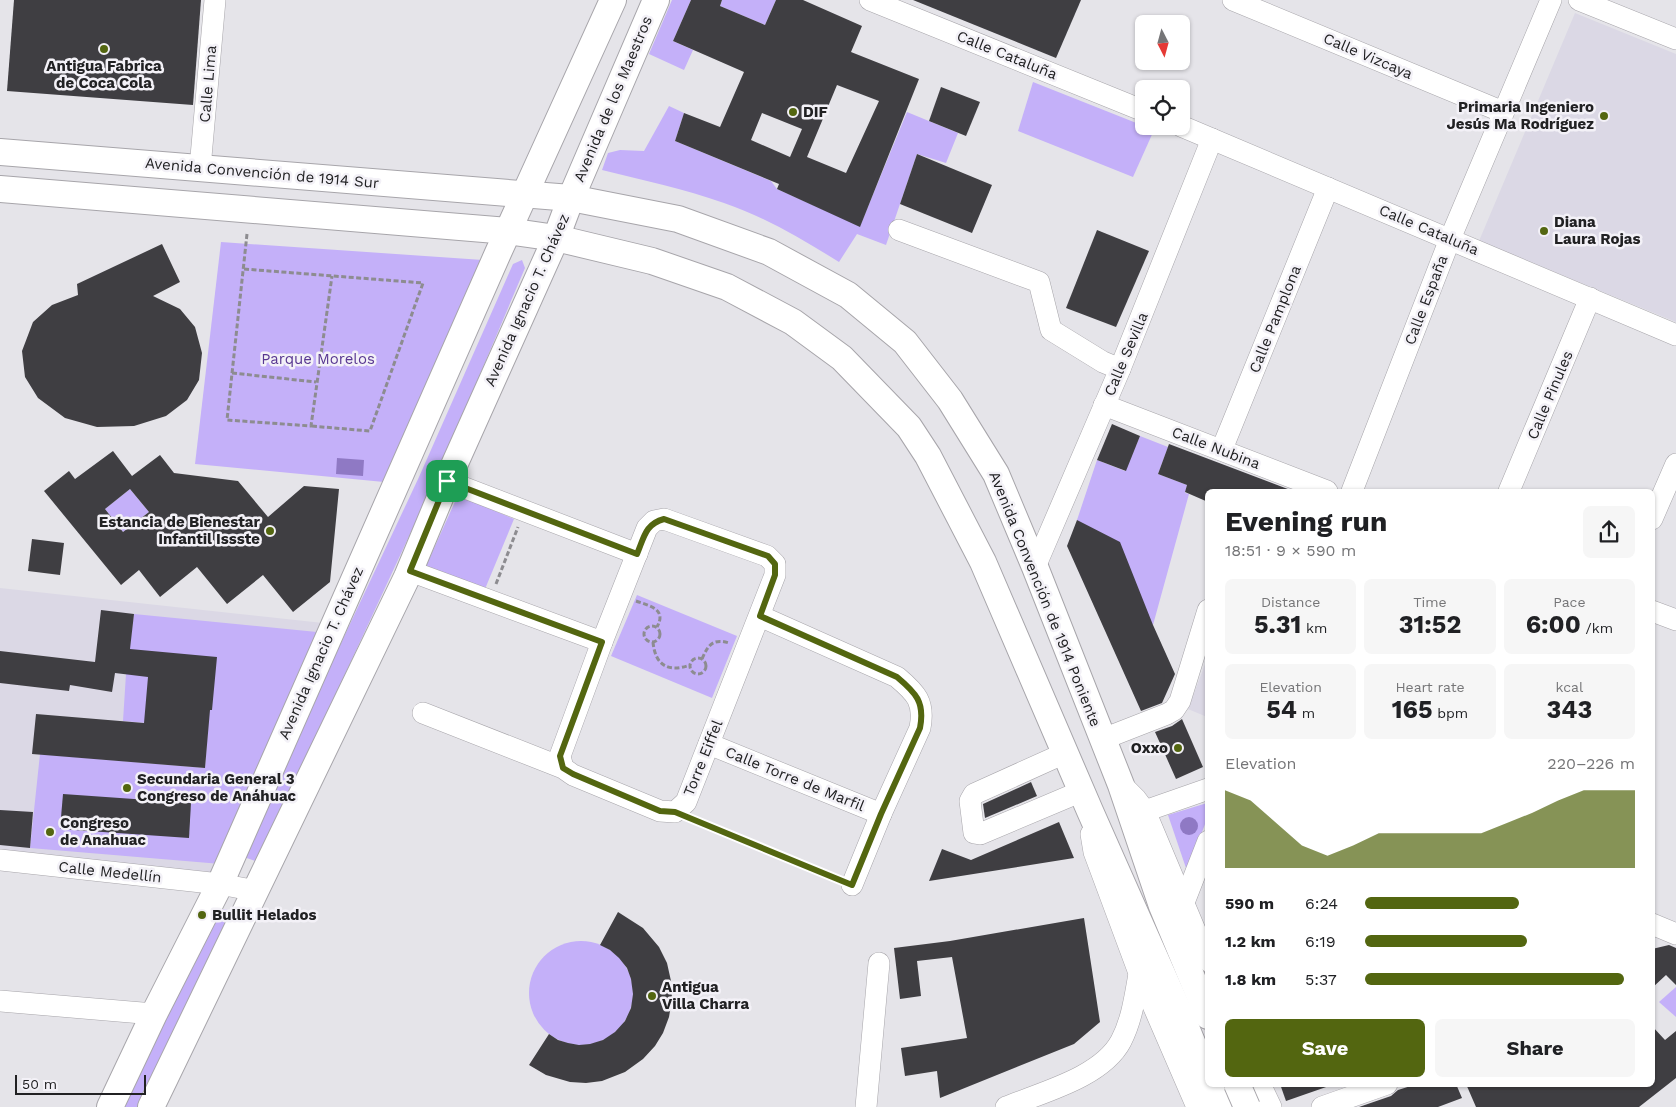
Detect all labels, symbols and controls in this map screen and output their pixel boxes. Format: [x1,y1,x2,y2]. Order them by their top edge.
street label: Avenida de los Maestros [570,13,656,185]
north arrow [1135,15,1190,70]
map controls [1135,15,1190,135]
street label: Calle Cataluña [954,27,1060,84]
street label: Calle Vizcaya [1321,29,1416,83]
marker: Antigua Fabrica de Coca Cola [98,43,110,55]
street label: Calle Lima [196,44,220,123]
place label: Antigua Fabrica de Coca Cola [46,57,162,92]
button: locate [1135,80,1190,135]
place label: Primaria Ingeniero Jesús Ma Rodríguez [1447,98,1594,133]
place label: DIF [803,103,828,121]
marker: DIF [787,106,799,118]
marker: Primaria Ingeniero Jesús Ma Rodríguez [1598,110,1610,122]
street label: Avenida Convención de 1914 Sur [144,154,380,192]
street label: Calle Cataluña [1376,201,1482,259]
street label: Avenida Ignacio T. Chávez [481,211,573,389]
place label: Diana Laura Rojas [1554,213,1640,248]
marker: Diana Laura Rojas [1538,225,1550,237]
street label: Calle España [1401,252,1452,348]
street label: Calle Pamplona [1245,262,1305,375]
street label: Calle Sevilla [1100,309,1152,399]
street label: Calle Pinules [1523,348,1577,442]
park label: Parque Morelos [261,350,375,368]
street label: Calle Nubina [1169,423,1263,473]
pin [426,460,468,502]
icon: arrive [433,467,461,495]
street label: Avenida Convención de 1914 Poniente [985,469,1105,729]
text: Evening run [1225,505,1387,538]
button: share [1583,506,1635,558]
place label: Estancia de Bienestar Infantil Issste [99,513,261,548]
marker: Estancia de Bienestar Infantil Issste [264,525,276,537]
text: 18:51 · 9 × 590 m [1225,541,1356,560]
street label: Avenida Ignacio T. Chávez [275,564,367,742]
text: Distance [1261,594,1320,610]
text: Time [1413,594,1447,610]
text: Pace [1553,594,1586,610]
text: 5.31 [1254,610,1301,639]
text: 31:52 [1399,610,1461,639]
text: 6:00 [1526,610,1581,639]
text: km [1301,620,1327,636]
text: /km [1581,620,1613,636]
text: Elevation [1259,679,1322,695]
text: Heart rate [1395,679,1465,695]
text: kcal [1555,679,1583,695]
text: 54 [1266,695,1297,724]
text: 165 [1392,695,1433,724]
text: 343 [1546,695,1592,724]
text: m [1297,705,1315,721]
text: bpm [1433,705,1468,721]
street label: Torre Eiffel [680,717,727,799]
place label: Oxxo [1131,739,1168,757]
marker: Oxxo [1172,742,1184,754]
street label: Calle Torre de Marfil [723,743,868,815]
text: Elevation [1225,754,1296,773]
text: 220–226 m [1547,754,1635,773]
place label: Secundaria General 3 Congreso de Anáhuac [137,770,297,805]
marker: Secundaria General 3 Congreso de Anáhuac [121,782,133,794]
place label: Congreso de Anahuac [60,814,146,849]
marker: Congreso de Anahuac [44,826,56,838]
street label: Calle Medellín [58,858,162,886]
text: 590 m [1225,894,1274,913]
text: 6:24 [1305,894,1338,913]
place label: Bullit Helados [212,906,316,924]
marker: Bullit Helados [196,909,208,921]
text: 1.2 km [1225,932,1276,951]
text: 6:19 [1305,932,1336,951]
text: 1.8 km [1225,970,1276,989]
text: 5:37 [1305,970,1337,989]
place label: Antigua Villa Charra [662,978,749,1013]
marker: Antigua Villa Charra [646,990,658,1002]
button: Save [1225,1019,1425,1077]
button: Share [1435,1019,1635,1077]
scale bar [15,1072,146,1095]
text: 50 m [22,1076,57,1092]

